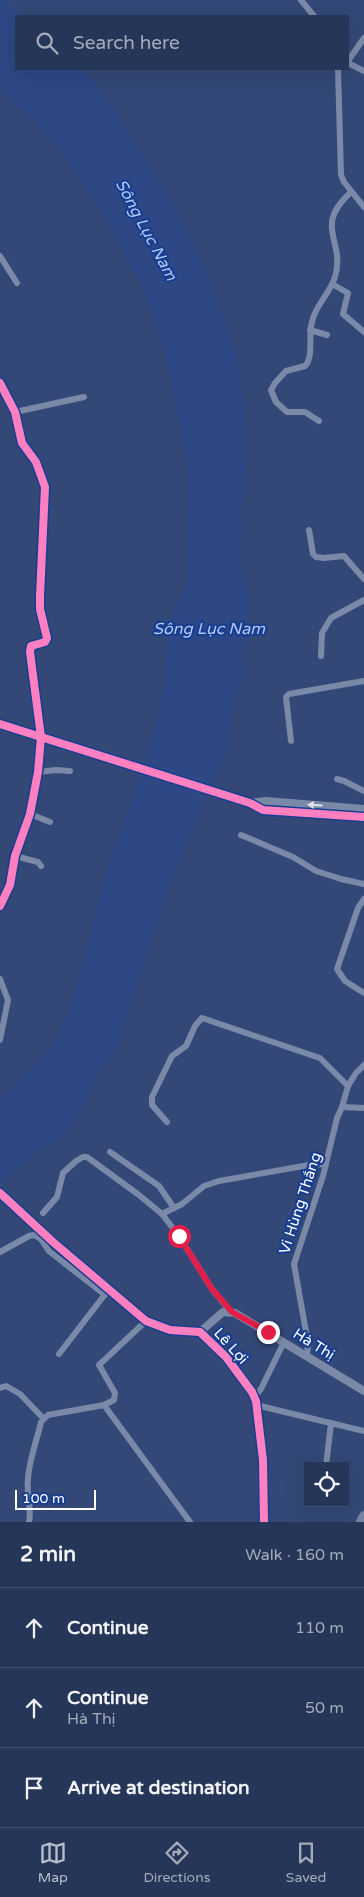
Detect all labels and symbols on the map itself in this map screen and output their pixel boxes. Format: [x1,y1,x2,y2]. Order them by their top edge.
water label: Sông Lục Nam [111,176,181,284]
water label: Sông Lục Nam [153,619,265,639]
one-way arrow [307,801,323,809]
street label: Vi Hùng Thắng [275,1150,325,1256]
route start [168,1225,191,1248]
route end [257,1321,280,1344]
street label: Lê Lợi [210,1324,252,1368]
street label: Hà Thị [290,1324,338,1364]
scale bar [15,1487,96,1510]

